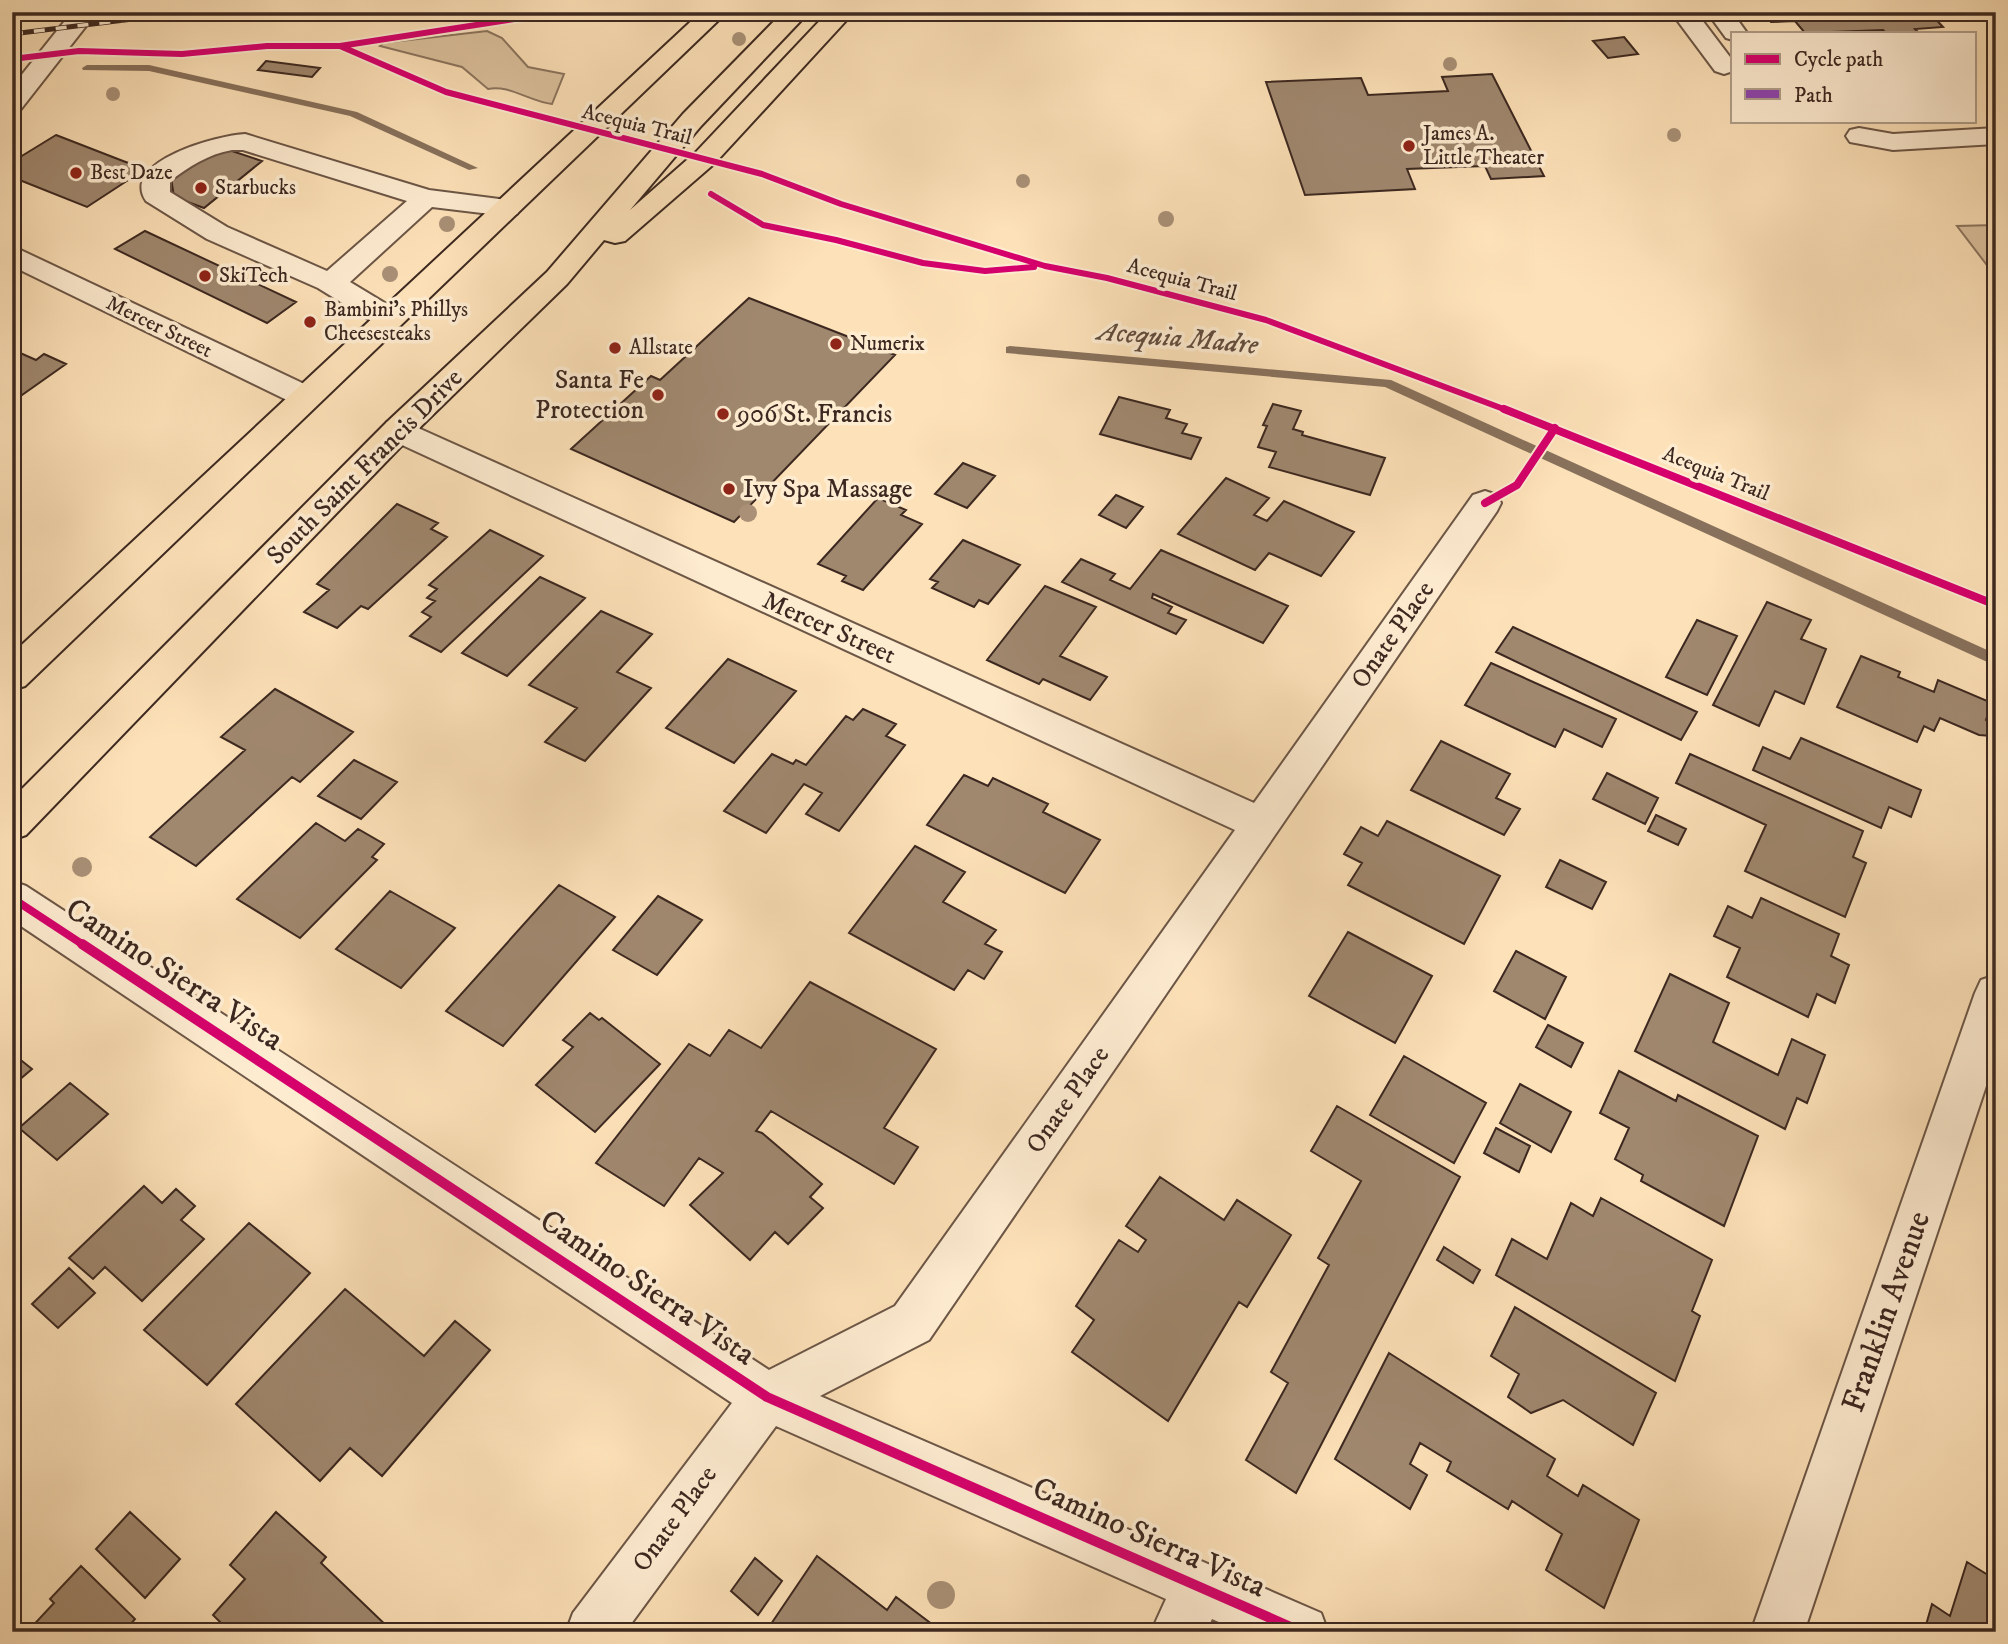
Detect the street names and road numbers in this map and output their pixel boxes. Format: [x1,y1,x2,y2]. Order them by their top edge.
street label: Acequia Trail [579,99,695,151]
street label: Acequia Trail [1124,253,1240,307]
street label: Mercer Street [102,290,217,364]
street label: South Saint Francis Drive [260,362,470,572]
street label: Acequia Trail [1659,441,1774,507]
street label: Onate Place [1344,575,1442,695]
street label: Mercer Street [757,584,901,672]
street label: Camino Sierra Vista [58,890,291,1060]
street label: Onate Place [1019,1040,1117,1160]
street label: Camino Sierra Vista [532,1201,763,1375]
street label: Franklin Avenue [1834,1206,1940,1418]
street label: Onate Place [625,1459,725,1579]
street label: Camino Sierra Vista [1026,1469,1272,1608]

